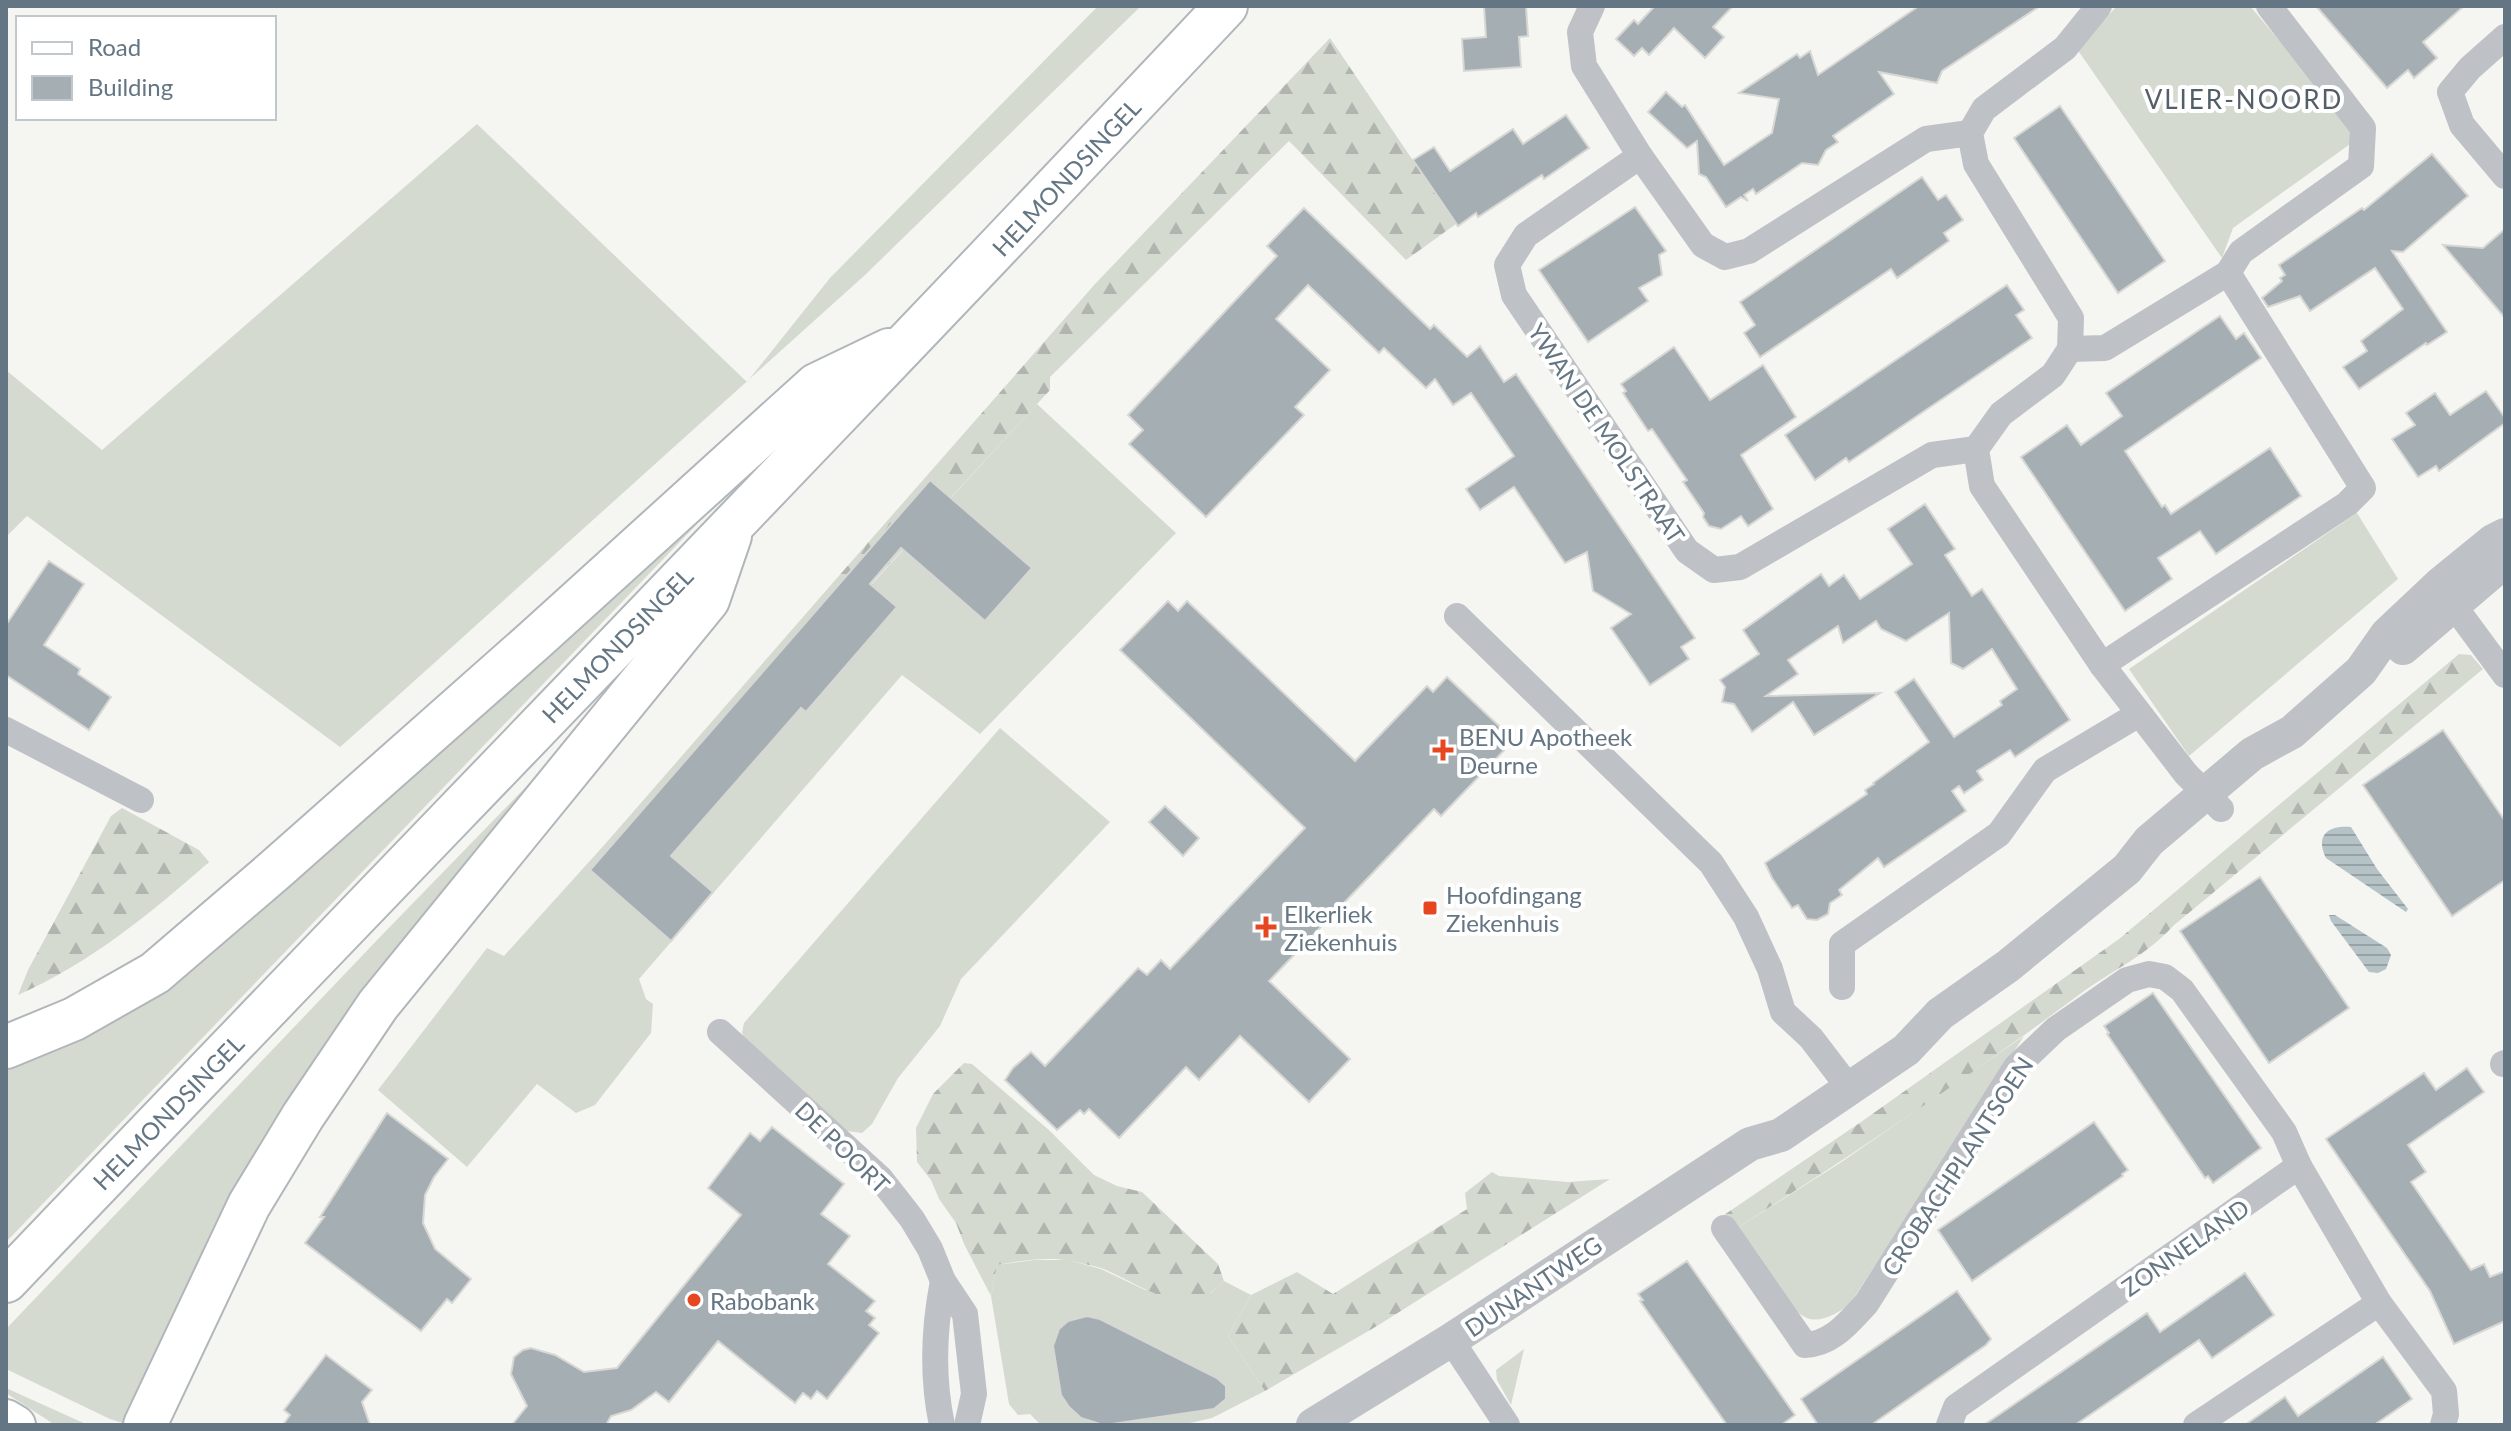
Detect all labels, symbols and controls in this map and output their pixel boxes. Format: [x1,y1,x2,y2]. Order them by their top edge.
legend [16,16,276,120]
text: Road [88,32,141,61]
text: Building [88,72,173,101]
district label: VLIER-NOORD [2145,83,2343,115]
street label: HELMONDSINGEL [986,92,1146,262]
street label: YWAN DE MOLSTRAAT [1523,318,1691,548]
street label: HELMONDSINGEL [536,561,698,729]
place label: BENU Apotheek Deurne [1459,722,1633,779]
marker: BENU Apotheek Deurne [1434,741,1452,759]
place label: Hoofdingang Ziekenhuis [1446,880,1582,937]
place label: Elkerliek Ziekenhuis [1284,899,1397,956]
marker: Hoofdingang Ziekenhuis [1421,899,1439,917]
marker: Elkerliek Ziekenhuis [1255,916,1277,938]
street label: HELMONDSINGEL [87,1028,249,1196]
street label: CROBACHPLANTSOEN [1875,1051,2039,1281]
street label: DE POORT [790,1095,896,1199]
street label: ZONNELAND [2116,1192,2254,1302]
street label: DUNANTWEG [1459,1230,1607,1342]
place label: Rabobank [710,1286,816,1315]
marker: Rabobank [685,1291,703,1309]

